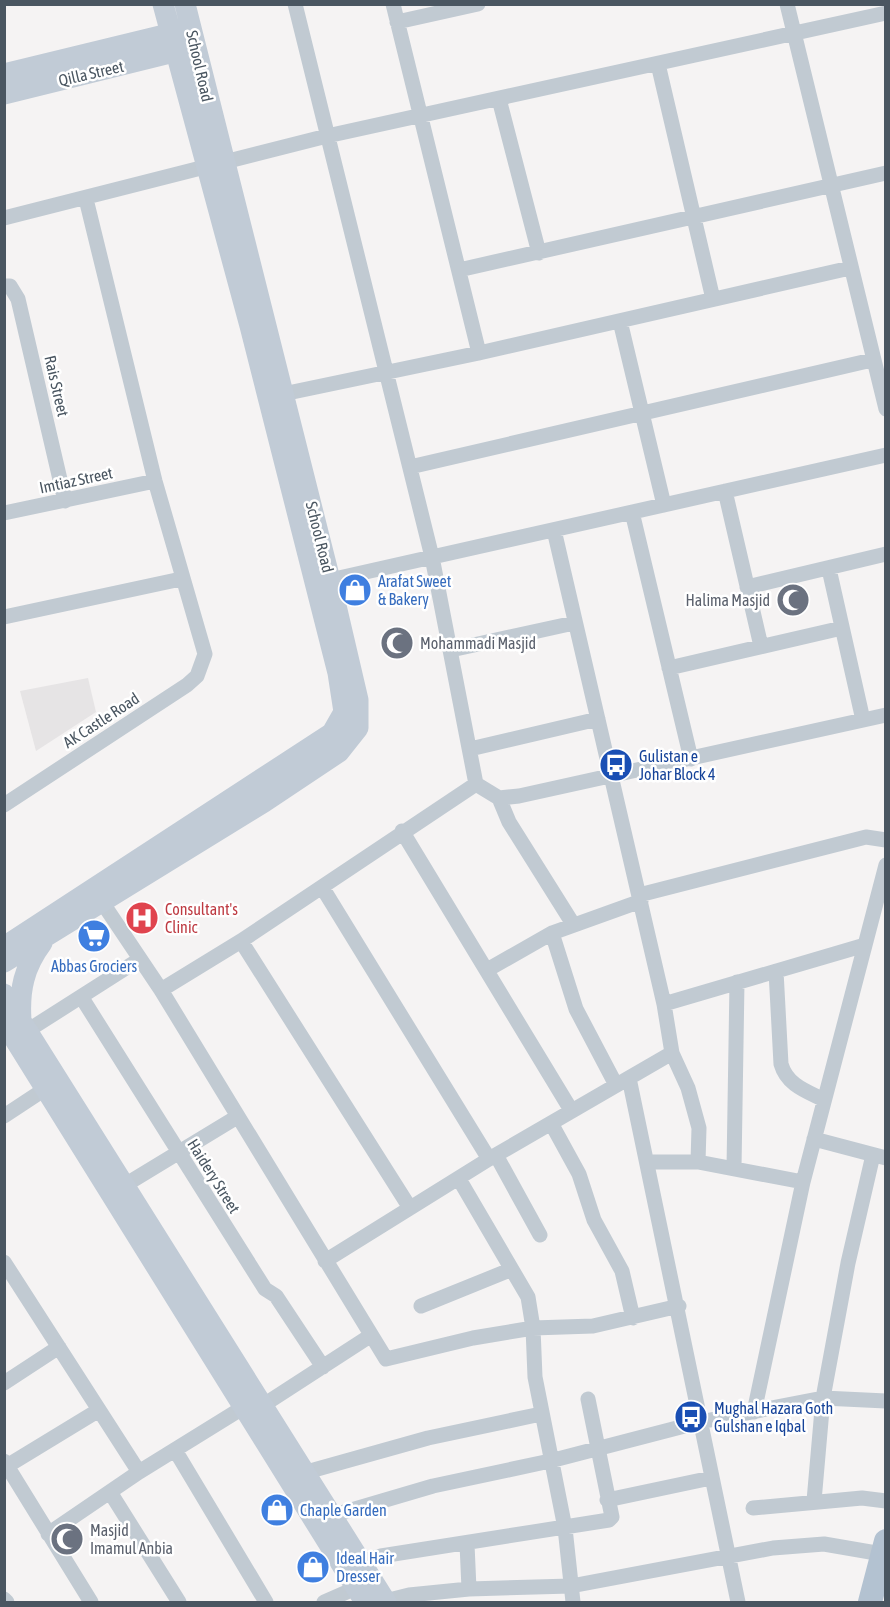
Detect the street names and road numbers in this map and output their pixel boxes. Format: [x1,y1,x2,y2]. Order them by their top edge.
street label: School Road [183,29,217,103]
street label: Qilla Street [57,57,126,89]
street label: Rais Street [41,354,73,419]
street label: Imtiaz Street [38,463,115,497]
street label: School Road [303,500,337,574]
street label: AK Castle Road [60,689,142,751]
street label: Haidery Street [183,1136,244,1217]

